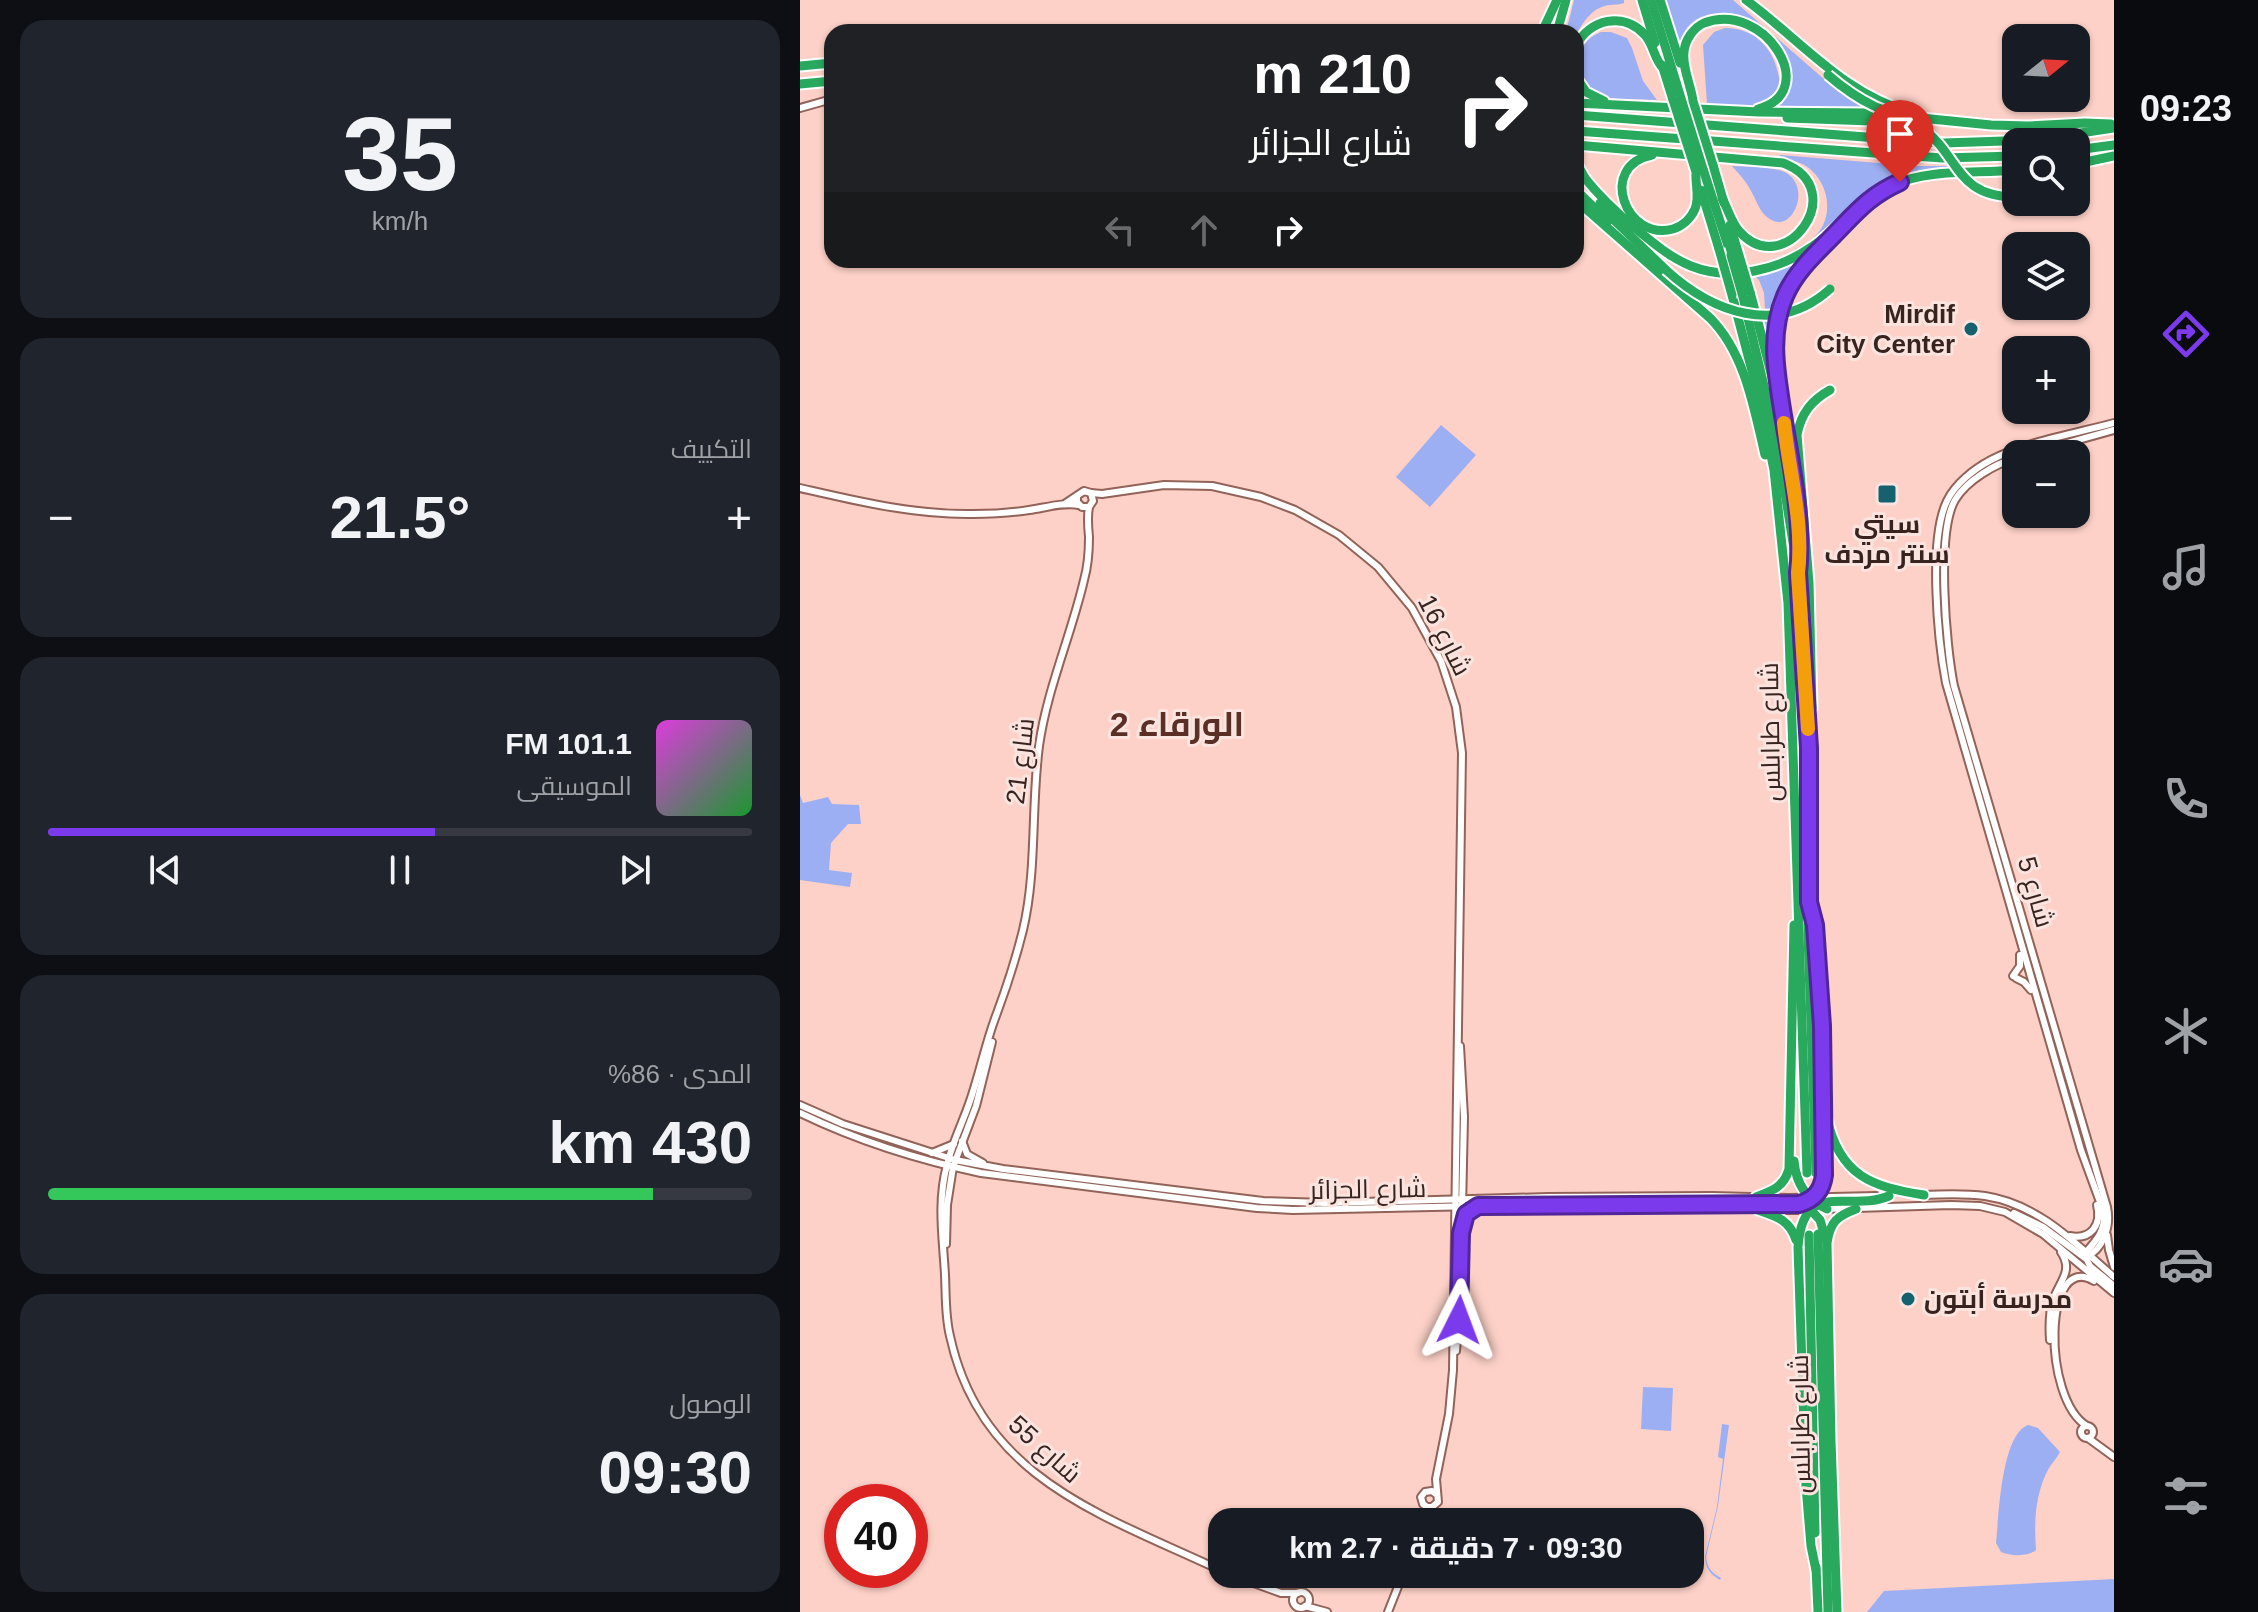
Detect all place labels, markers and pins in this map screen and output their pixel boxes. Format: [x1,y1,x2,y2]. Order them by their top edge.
pin [1866,100,1934,182]
place label: Mirdif City Center [1816,299,1955,359]
marker: Mirdif City Center [1962,320,1980,338]
marker: سيتي سنتر مردف [1876,483,1898,505]
place label: سيتي سنتر مردف [1824,509,1950,569]
place label: مدرسة أبتون [1924,1282,2072,1314]
marker: مدرسة أبتون [1899,1290,1917,1308]

